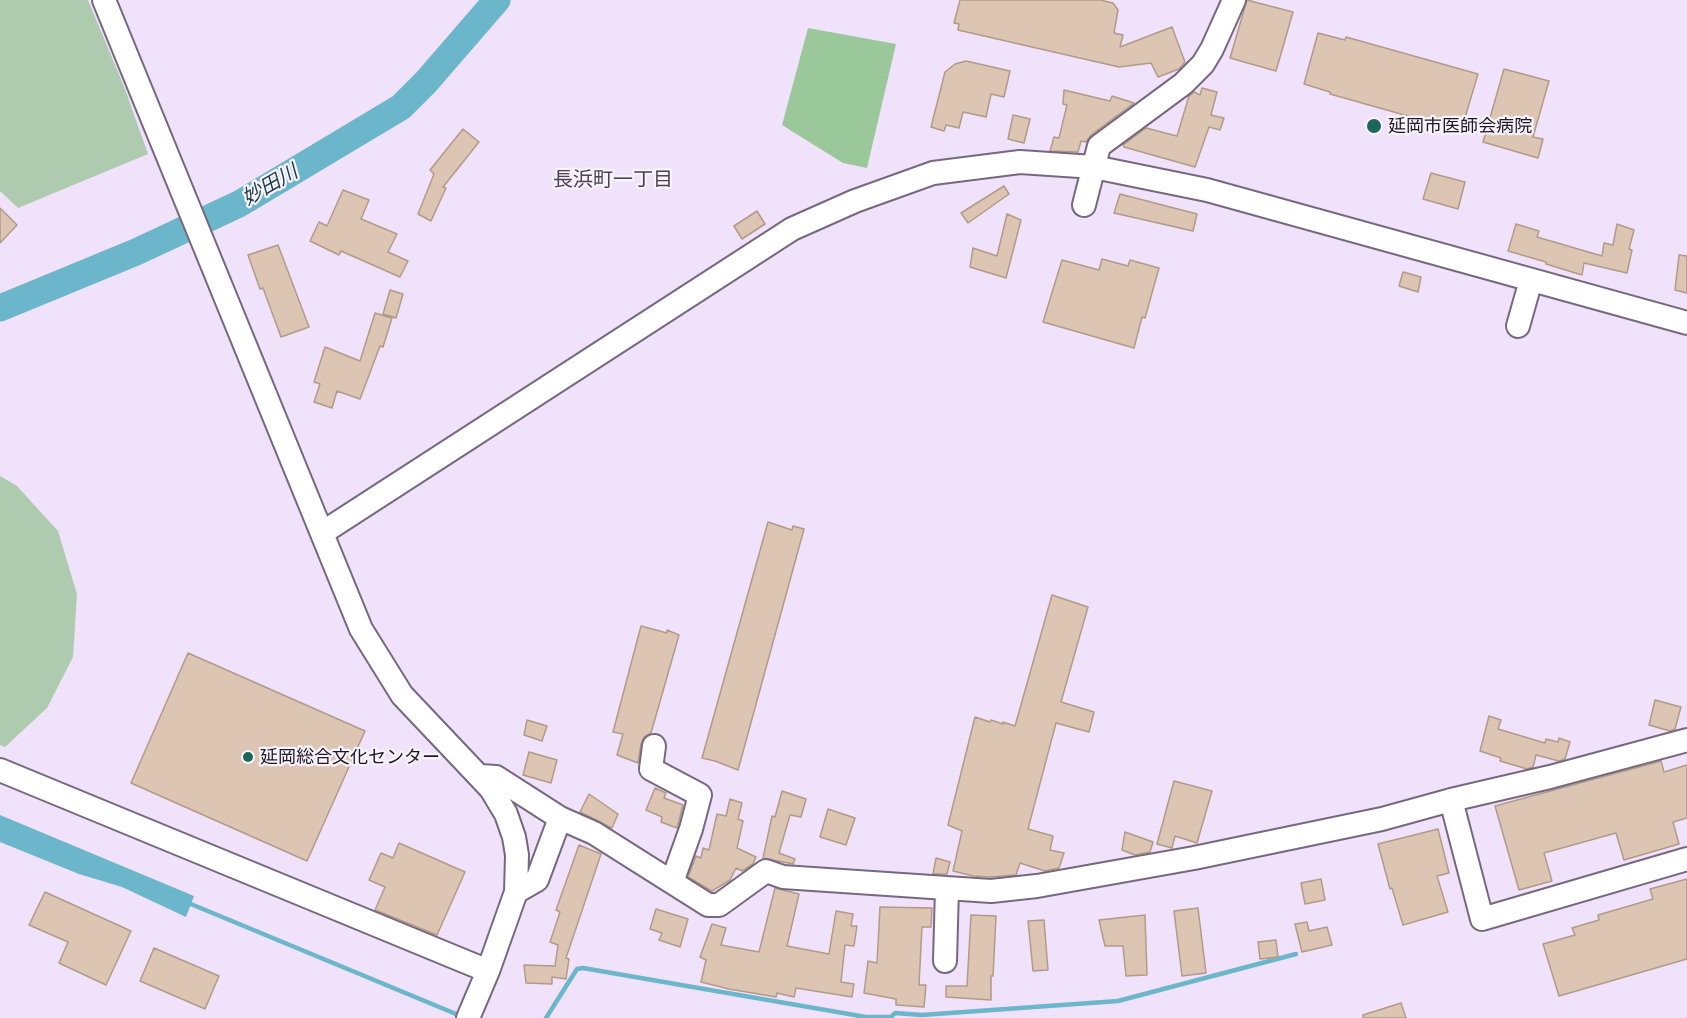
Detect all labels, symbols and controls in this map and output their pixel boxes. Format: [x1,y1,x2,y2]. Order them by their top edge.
place label: 延岡市医師会病院 [1388,115,1532,137]
marker: 延岡市医師会病院 [1365,117,1383,135]
water label: 妙田川 [238,160,302,210]
district label: 長浜町一丁目 [553,168,673,192]
place label: 延岡総合文化センター [260,746,440,768]
marker: 延岡総合文化センター [241,750,255,764]

